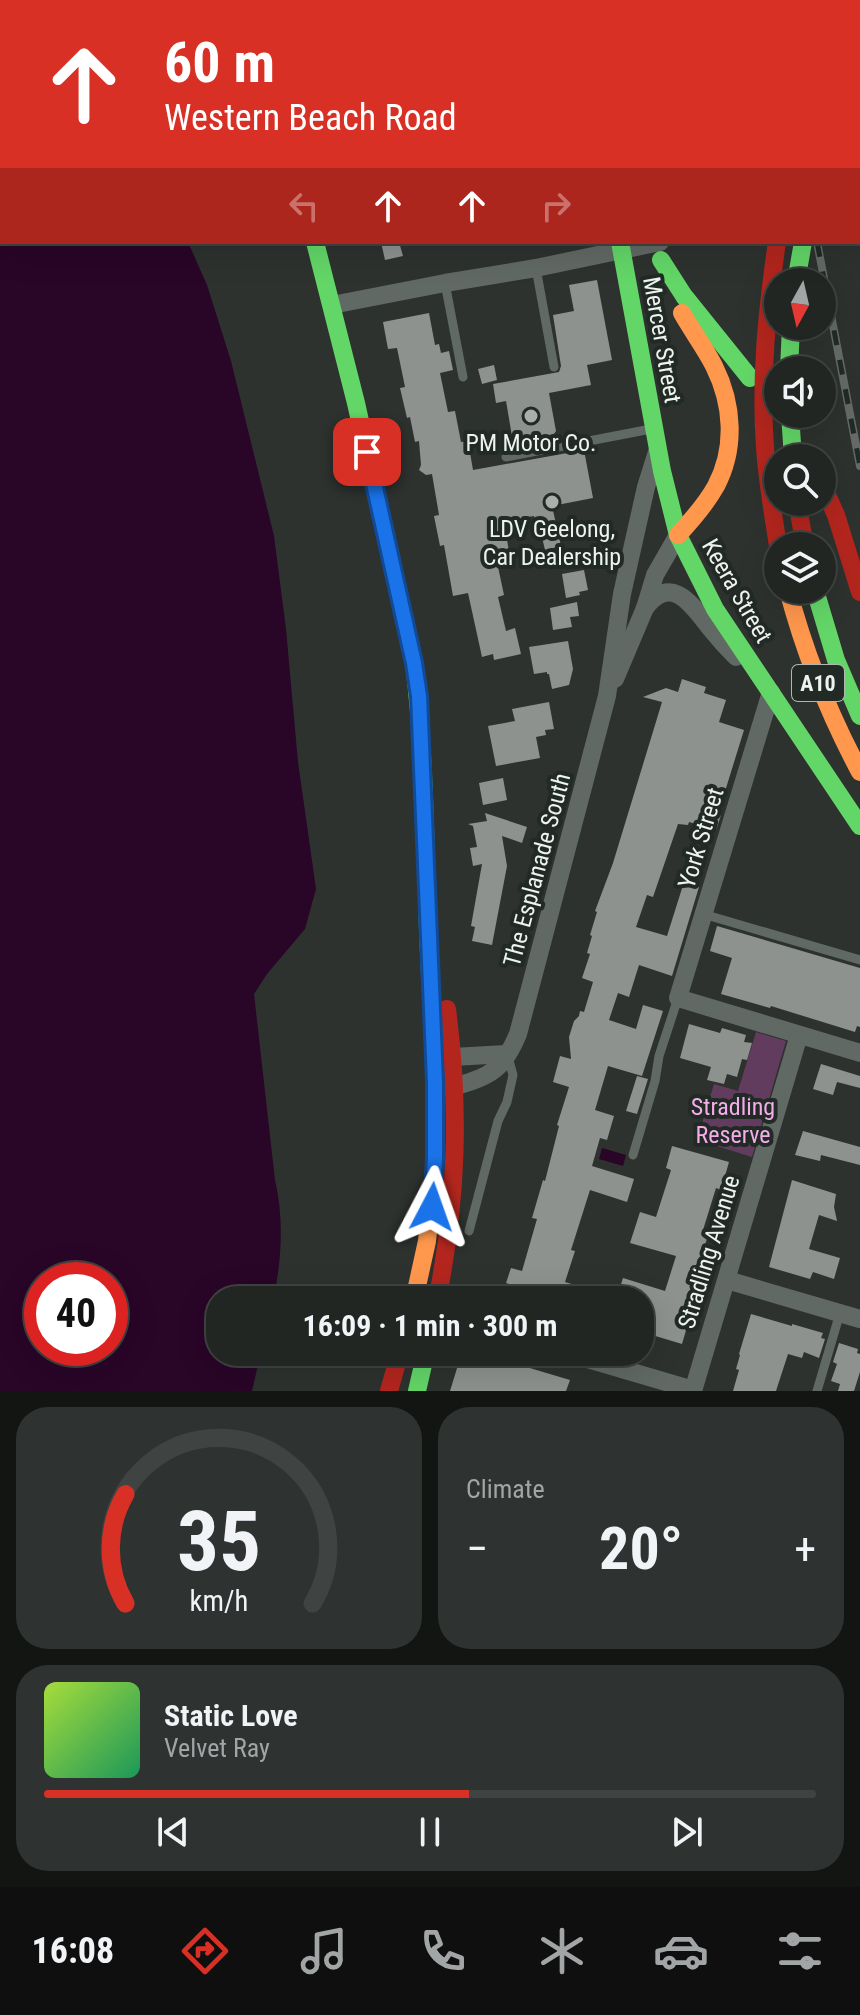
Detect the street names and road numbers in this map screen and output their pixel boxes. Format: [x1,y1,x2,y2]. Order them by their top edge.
street label: Mercer Street [637,275,687,405]
street label: Keera Street [696,534,778,648]
road number: A10 [792,665,844,701]
street label: The Esplanade South [498,770,576,970]
street label: York Street [672,784,730,892]
street label: Stradling Avenue [672,1172,746,1332]

